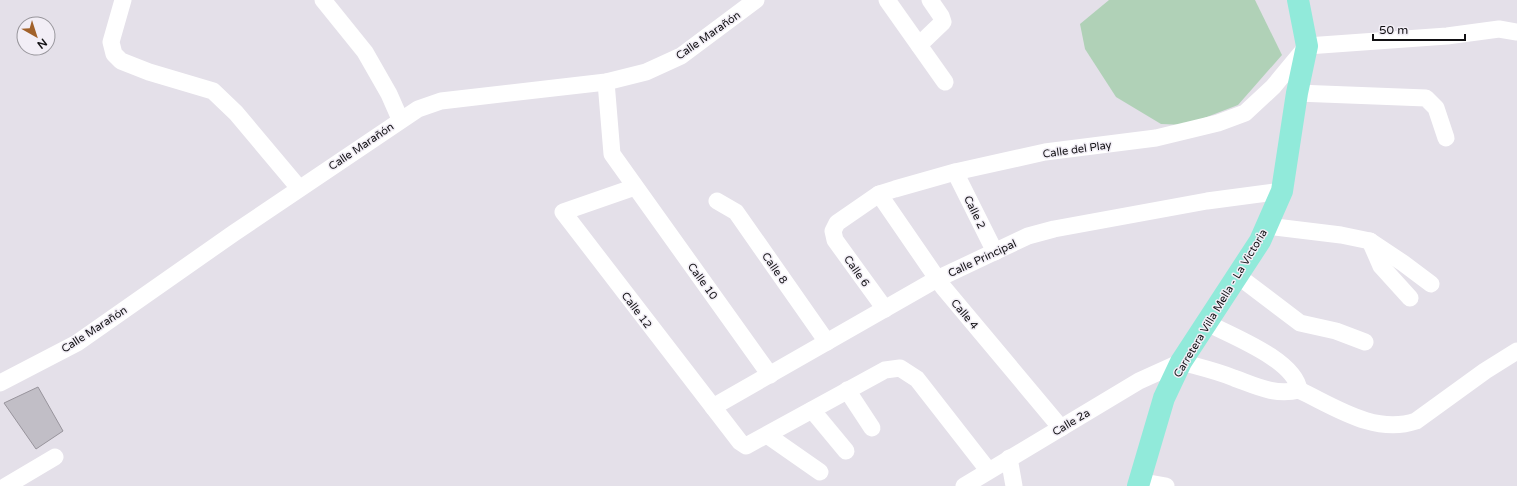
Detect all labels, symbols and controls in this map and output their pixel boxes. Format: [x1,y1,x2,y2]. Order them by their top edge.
street label: Calle Marañón [674,8,743,62]
north arrow [16,16,56,56]
scale bar [1373,16,1465,42]
text: 50 m [1379,23,1408,37]
text: N [34,36,50,51]
street label: Calle Marañón [326,120,396,173]
street label: Calle del Play [1042,138,1112,161]
street label: Calle 2 [961,194,988,231]
street label: Carretera Villa Mella - La Victoria [1171,227,1270,380]
street label: Calle Principal [946,237,1018,280]
street label: Calle 8 [759,250,790,287]
street label: Calle 6 [841,253,872,290]
street label: Calle 10 [685,260,720,302]
street label: Calle 12 [619,290,655,331]
street label: Calle 4 [948,297,981,332]
street label: Calle Marañón [59,303,130,355]
street label: Calle 2a [1050,406,1092,439]

